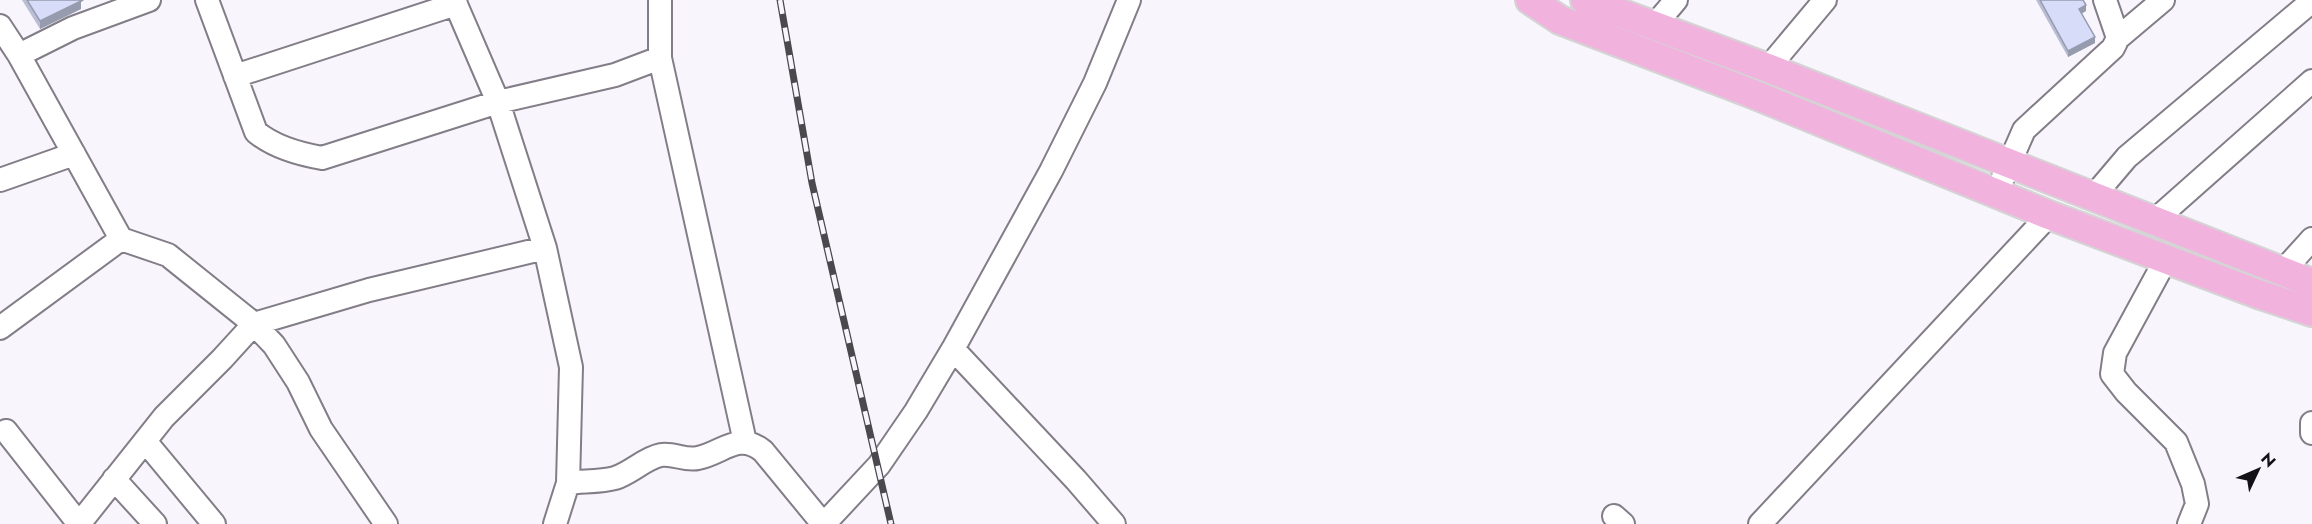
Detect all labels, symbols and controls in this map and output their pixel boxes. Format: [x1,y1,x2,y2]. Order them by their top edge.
north arrow [2228,440,2288,500]
text: N [2256,447,2281,472]

